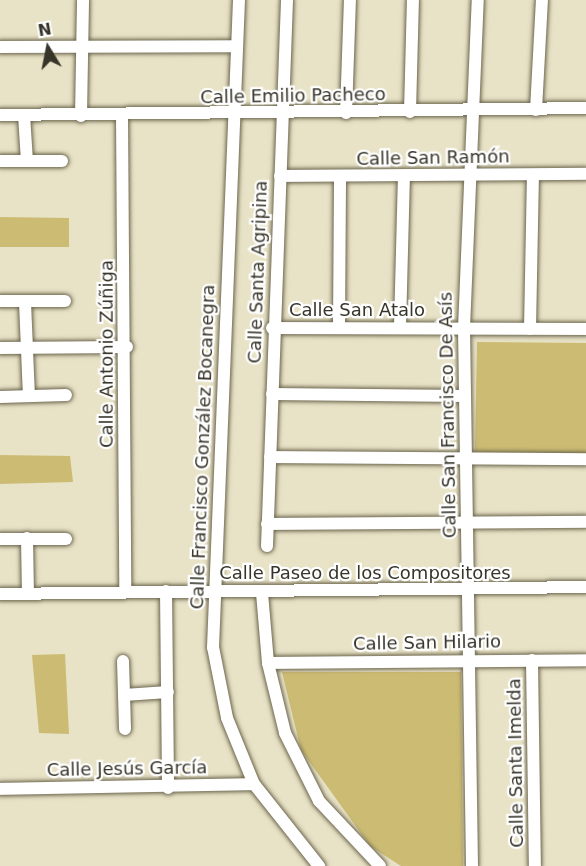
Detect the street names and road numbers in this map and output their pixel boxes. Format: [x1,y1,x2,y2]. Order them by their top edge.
street label: Calle Emilio Pacheco [200,84,386,108]
street label: Calle San Ramón [356,146,510,170]
street label: Calle Santa Agripina [244,180,272,364]
street label: Calle Antonio Zúñiga [96,260,118,448]
street label: Calle Francisco González Bocanegra [187,284,219,610]
street label: Calle San Francisco De Asís [435,292,461,538]
street label: Calle San Atalo [289,299,425,321]
street label: Calle Paseo de los Compositores [219,562,511,584]
street label: Calle San Hilario [353,631,501,655]
street label: Calle Santa Imelda [504,678,528,848]
street label: Calle Jesús García [47,757,207,781]

